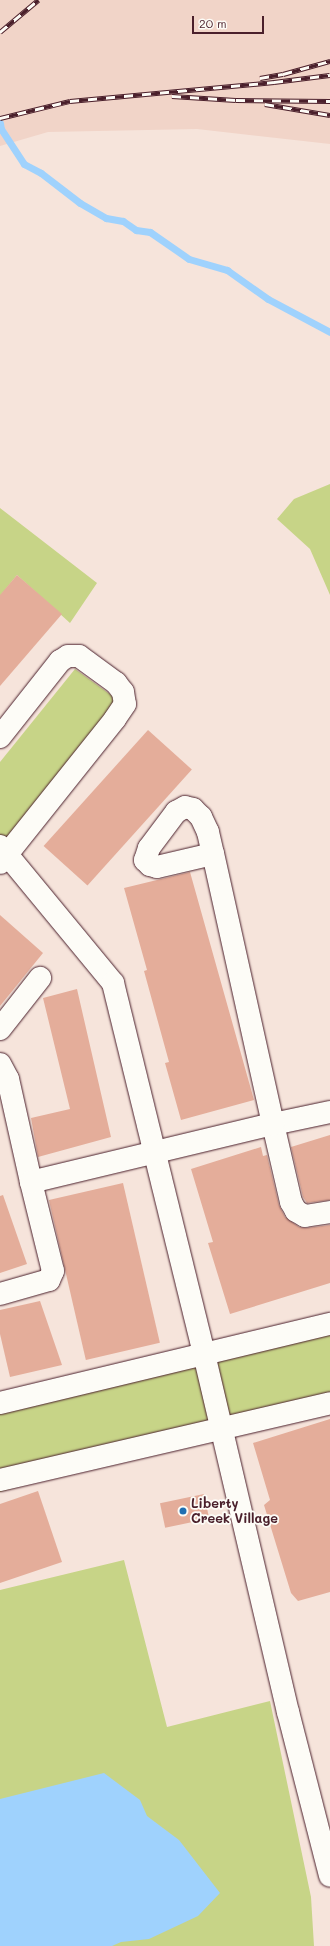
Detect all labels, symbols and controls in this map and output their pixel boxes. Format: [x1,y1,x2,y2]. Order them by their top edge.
scale bar [194,8,266,34]
text: 20 m [199,15,227,31]
place label: Liberty Creek Village [191,1496,278,1527]
marker: Liberty Creek Village [178,1506,188,1516]

